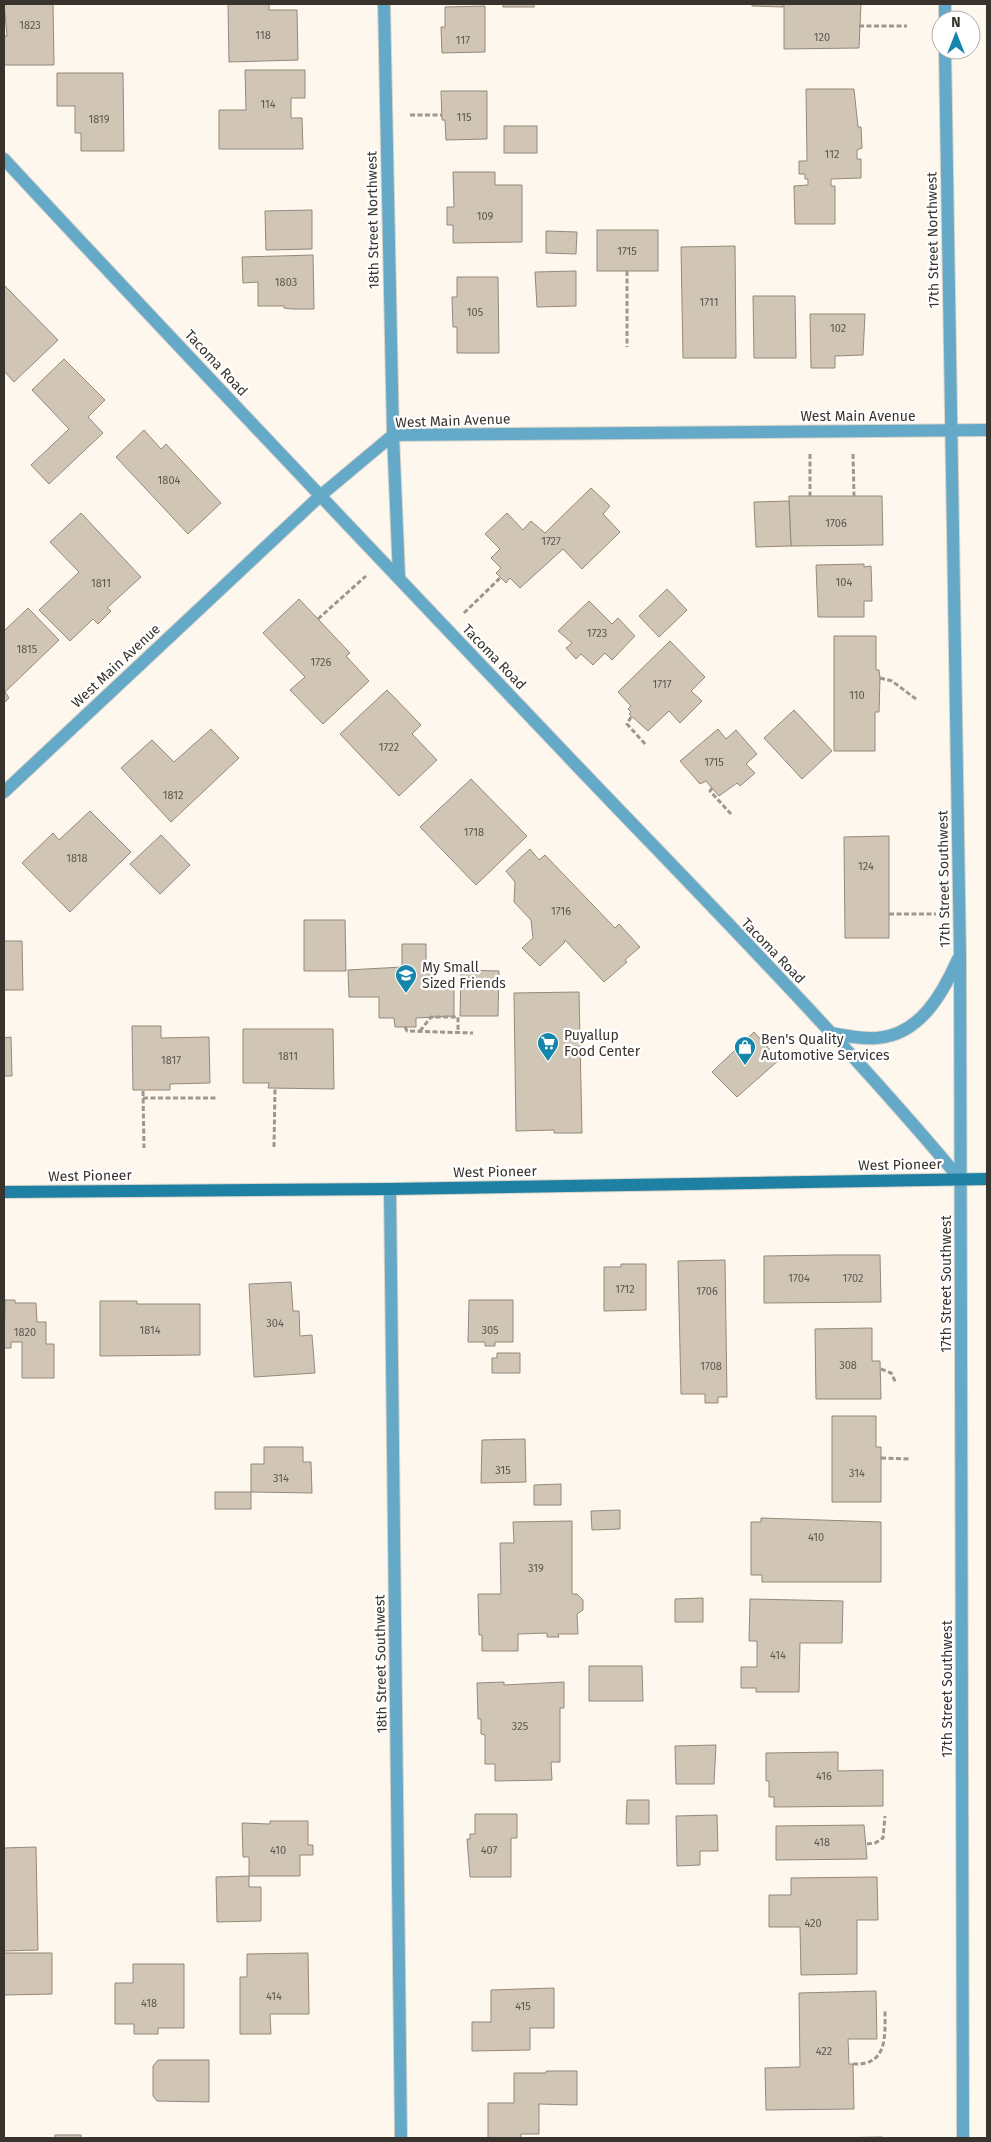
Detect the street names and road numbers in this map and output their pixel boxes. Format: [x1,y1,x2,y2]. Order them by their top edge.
street label: 18th Street Northwest [363,150,383,289]
street label: 17th Street Northwest [923,171,943,308]
street label: Tacoma Road [181,326,251,400]
street label: West Main Avenue [800,408,916,425]
street label: West Main Avenue [395,410,511,432]
street label: West Main Avenue [68,620,164,712]
street label: Tacoma Road [459,621,529,693]
street label: 17th Street Southwest [934,809,954,948]
street label: Tacoma Road [738,915,808,987]
street label: West Pioneer [858,1156,942,1174]
street label: West Pioneer [453,1163,537,1181]
street label: West Pioneer [48,1167,132,1185]
street label: 17th Street Southwest [938,1214,955,1353]
street label: 18th Street Southwest [371,1593,391,1734]
street label: 17th Street Southwest [939,1619,956,1758]

